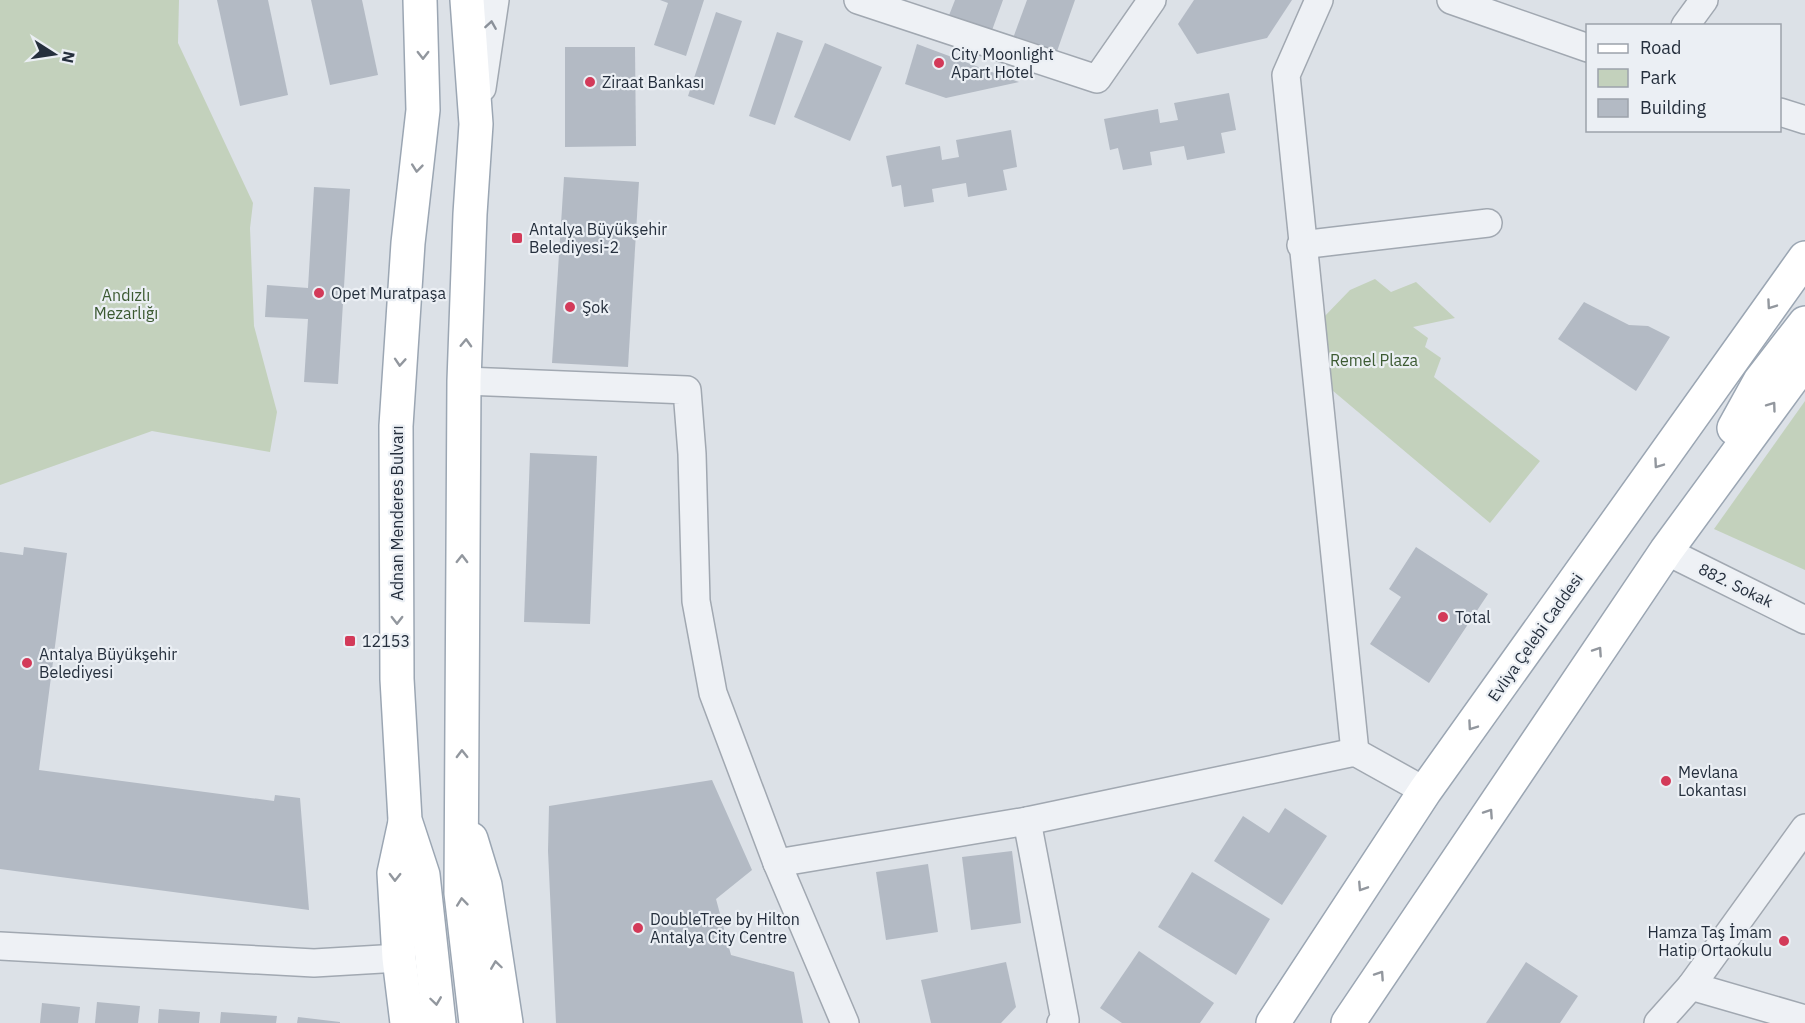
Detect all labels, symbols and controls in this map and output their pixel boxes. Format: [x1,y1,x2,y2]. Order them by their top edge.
one-way arrow [484,20,497,30]
north arrow [24,24,84,84]
legend [1586,24,1781,132]
text: Road [1640,36,1681,59]
place label: City Moonlight Apart Hotel [951,44,1054,82]
text: N [58,49,80,65]
one-way arrow [417,50,429,59]
marker: City Moonlight Apart Hotel [932,56,946,70]
text: Park [1640,66,1677,89]
place label: Ziraat Bankası [602,72,704,92]
marker: Ziraat Bankası [583,75,597,89]
text: Building [1640,96,1707,119]
one-way arrow [411,163,423,172]
place label: Antalya Büyükşehir Belediyesi-2 [529,219,667,257]
marker: Antalya Büyükşehir Belediyesi-2 [510,231,524,245]
place label: Opet Muratpaşa [331,283,446,303]
park label: Andızlı Mezarlığı [94,285,158,323]
marker: Opet Muratpaşa [312,286,326,300]
place label: Şok [582,297,609,317]
one-way arrow [1767,299,1778,310]
marker: Şok [563,300,577,314]
one-way arrow [459,338,472,347]
park label: Remel Plaza [1330,350,1419,370]
one-way arrow [394,358,407,367]
one-way arrow [1765,402,1776,413]
street label: Adnan Menderes Bulvarı [387,426,407,600]
one-way arrow [1654,458,1665,469]
one-way arrow [456,554,469,563]
street label: 882. Sokak [1695,558,1777,612]
street label: Evliya Çelebi Caddesi [1483,569,1587,705]
place label: Total [1455,607,1491,627]
marker: Total [1436,610,1450,624]
one-way arrow [391,616,403,625]
place label: 12153 [362,631,410,651]
marker: 12153 [343,634,357,648]
place label: Antalya Büyükşehir Belediyesi [39,644,177,682]
one-way arrow [1591,647,1603,657]
marker: Antalya Büyükşehir Belediyesi [20,656,34,670]
one-way arrow [1468,719,1479,730]
one-way arrow [456,749,468,758]
place label: Mevlana Lokantası [1678,762,1747,800]
marker: Mevlana Lokantası [1659,774,1673,788]
one-way arrow [1482,809,1493,820]
one-way arrow [389,873,401,882]
one-way arrow [1358,880,1369,891]
one-way arrow [456,898,469,907]
place label: DoubleTree by Hilton Antalya City Centre [650,909,800,947]
marker: DoubleTree by Hilton Antalya City Centre [631,921,645,935]
place label: Hamza Taş İmam Hatip Ortaokulu [1647,922,1772,960]
marker: Hamza Taş İmam Hatip Ortaokulu [1777,934,1791,948]
one-way arrow [491,961,503,970]
one-way arrow [1373,970,1384,981]
one-way arrow [430,996,442,1006]

